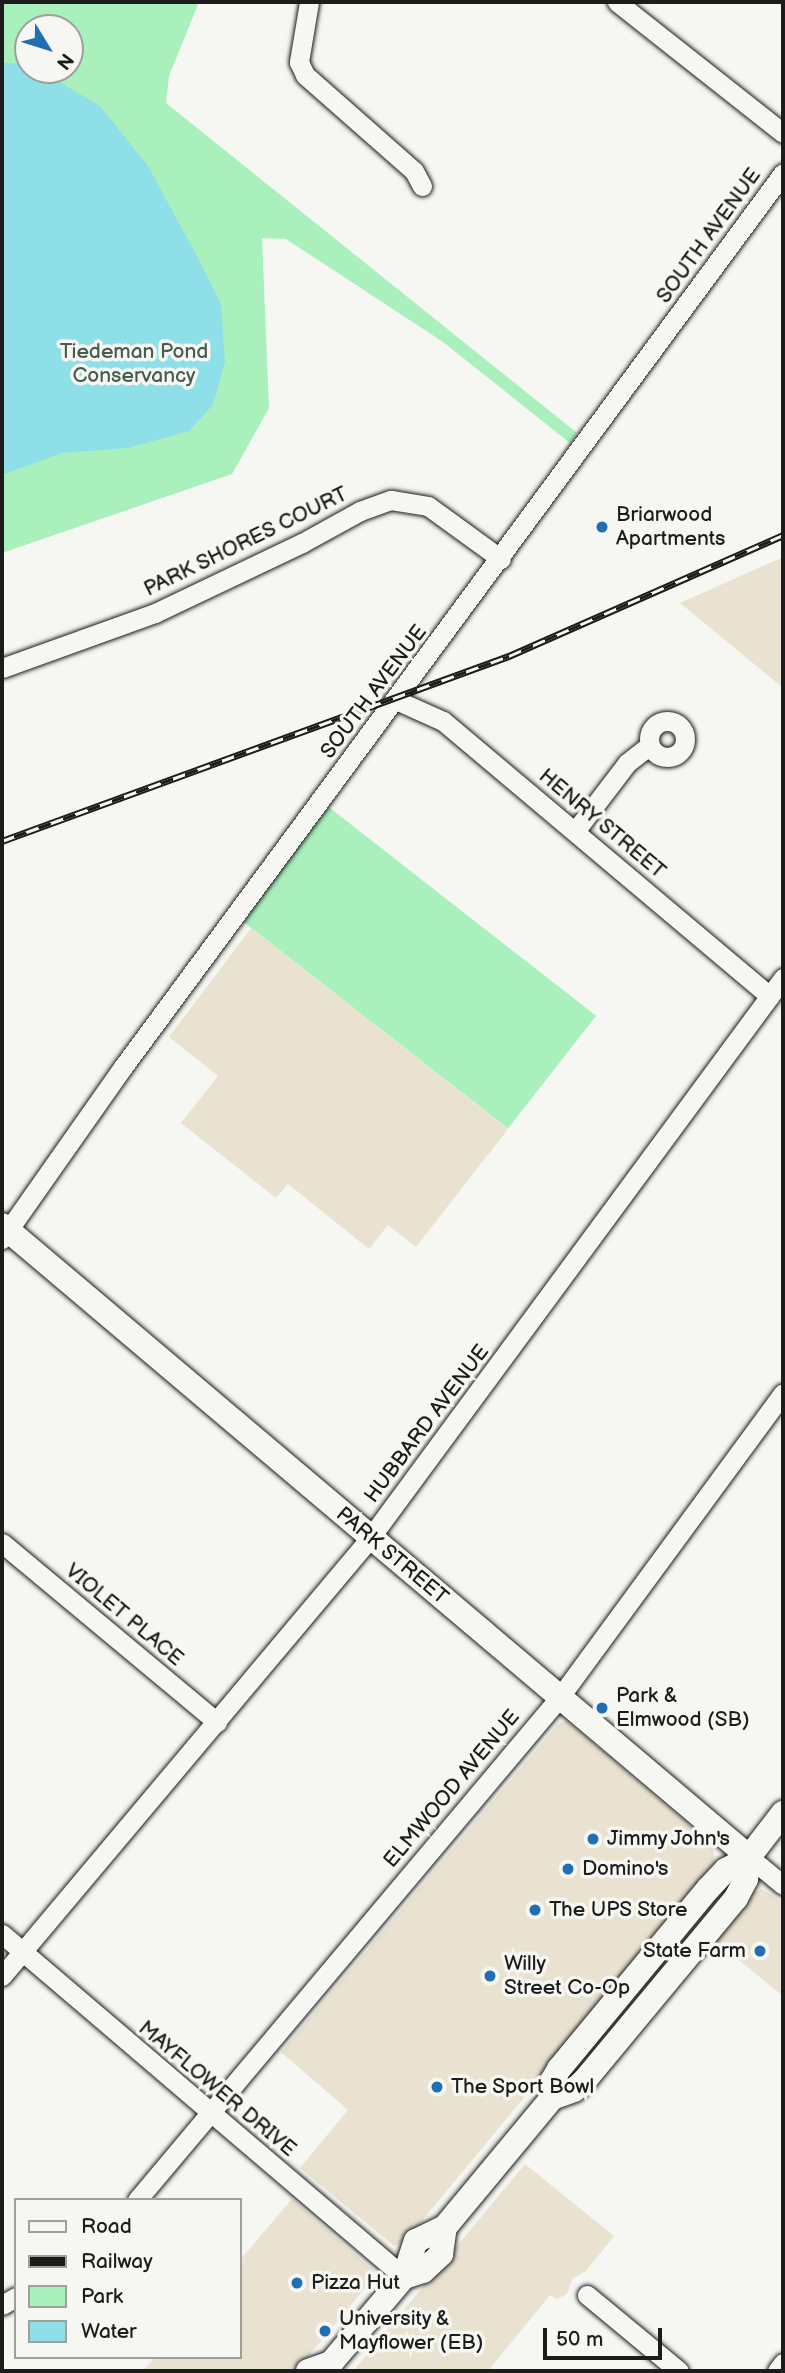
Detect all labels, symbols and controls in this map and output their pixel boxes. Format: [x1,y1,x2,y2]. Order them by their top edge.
north arrow [14,14,84,84]
text: N [51,48,78,74]
street label: SOUTH AVENUE [652,164,766,308]
park label: Tiedeman Pond Conservancy [60,339,208,389]
street label: PARK SHORES COURT [140,482,352,602]
place label: Briarwood Apartments [616,502,725,552]
marker: Briarwood Apartments [594,519,610,535]
street label: SOUTH AVENUE [316,620,432,764]
street label: HENRY STREET [533,764,671,884]
street label: HUBBARD AVENUE [359,1340,495,1508]
street label: PARK STREET [331,1502,453,1610]
street label: VIOLET PLACE [60,1558,188,1672]
place label: Park & Elmwood (SB) [616,1683,750,1733]
marker: Park & Elmwood (SB) [594,1700,610,1716]
street label: ELMWOOD AVENUE [379,1705,525,1873]
place label: Jimmy John's [607,1826,732,1852]
marker: Jimmy John's [585,1831,601,1847]
place label: Domino's [582,1856,668,1882]
marker: Domino's [560,1861,576,1877]
place label: The UPS Store [549,1897,688,1923]
marker: The UPS Store [527,1902,543,1918]
place label: State Farm [643,1938,746,1964]
marker: State Farm [752,1943,768,1959]
place label: Willy Street Co-Op [504,1951,630,2001]
marker: Willy Street Co-Op [482,1968,498,1984]
street label: MAYFLOWER DRIVE [133,2016,301,2162]
place label: The Sport Bowl [451,2074,594,2100]
marker: The Sport Bowl [429,2079,445,2095]
legend [14,2198,242,2359]
text: Road [81,2214,132,2239]
text: Railway [81,2249,153,2274]
place label: Pizza Hut [311,2270,400,2296]
marker: Pizza Hut [289,2275,305,2291]
text: Park [81,2284,123,2309]
place label: University & Mayflower (EB) [339,2306,483,2356]
scale bar [547,2314,666,2358]
text: Water [81,2319,137,2344]
marker: University & Mayflower (EB) [317,2323,333,2339]
text: 50 m [556,2327,603,2352]

